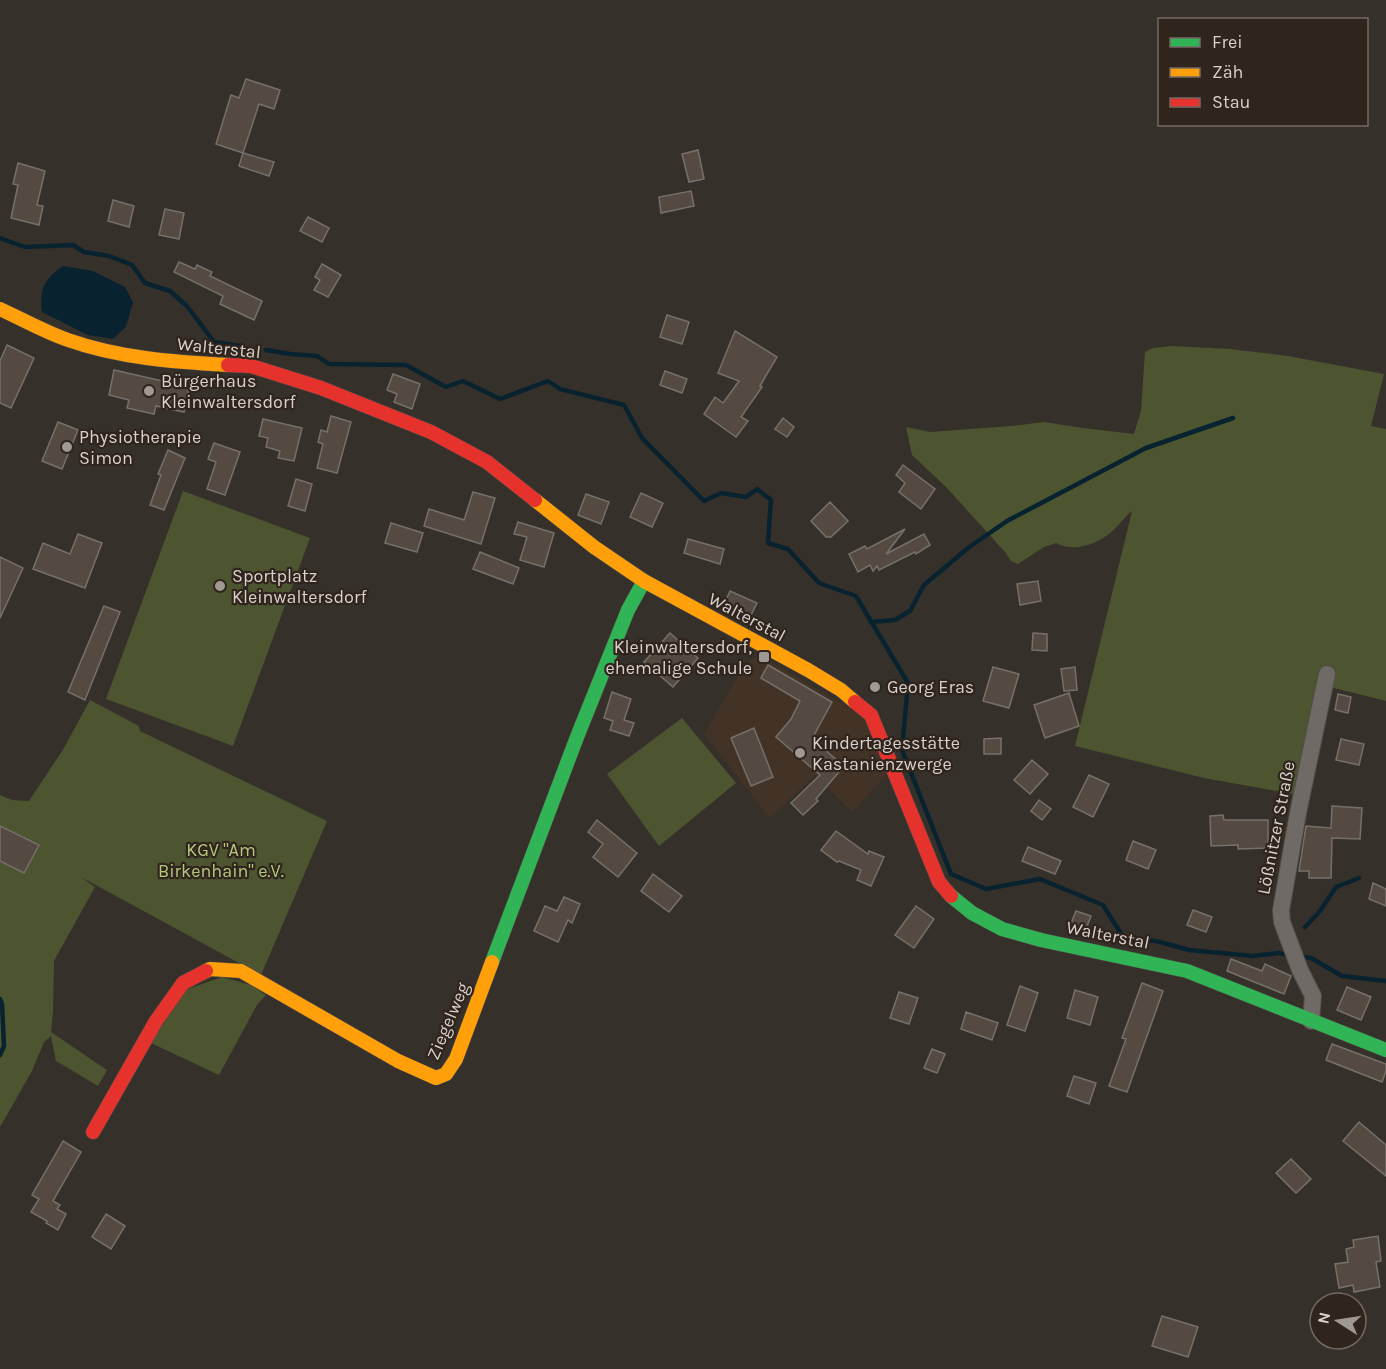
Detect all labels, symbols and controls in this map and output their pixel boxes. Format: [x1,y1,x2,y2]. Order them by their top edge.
legend [1158,18,1368,126]
text: Frei [1212,31,1243,53]
text: Zäh [1212,61,1243,83]
text: Stau [1212,91,1250,113]
street label: Walterstal [176,333,262,363]
place label: Bürgerhaus Kleinwaltersdorf [161,370,296,413]
marker: Bürgerhaus Kleinwaltersdorf [142,384,156,398]
place label: Physiotherapie Simon [79,426,201,469]
marker: Physiotherapie Simon [60,440,74,454]
place label: Sportplatz Kleinwaltersdorf [232,565,367,608]
marker: Sportplatz Kleinwaltersdorf [213,579,227,593]
street label: Walterstal [705,588,789,646]
place label: Kleinwaltersdorf, ehemalige Schule [606,636,752,679]
marker: Kleinwaltersdorf, ehemalige Schule [757,650,771,664]
place label: Georg Eras [887,676,974,698]
marker: Georg Eras [868,680,882,694]
place label: Kindertagesstätte Kastanienzwerge [812,732,960,775]
marker: Kindertagesstätte Kastanienzwerge [793,746,807,760]
street label: Lößnitzer Straße [1252,760,1300,896]
park label: KGV "Am Birkenhain" e.V. [158,839,284,882]
street label: Walterstal [1065,916,1151,954]
street label: Ziegelweg [422,979,474,1063]
north arrow [1308,1291,1368,1351]
text: N [1313,1310,1334,1326]

